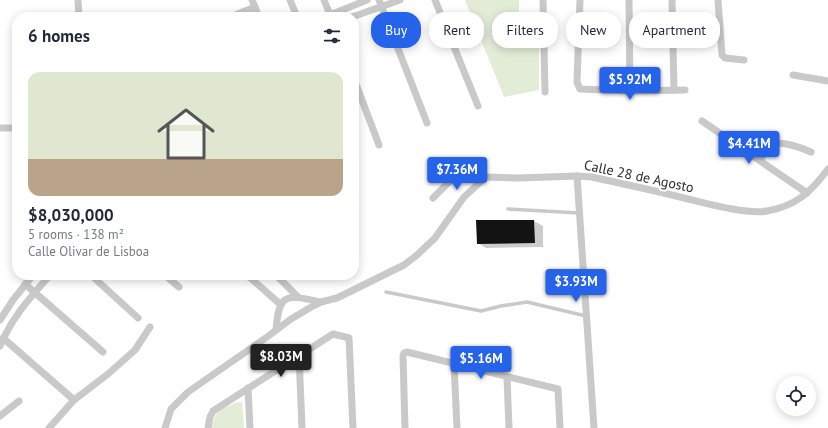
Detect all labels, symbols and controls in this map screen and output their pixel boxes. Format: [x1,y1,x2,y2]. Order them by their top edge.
chip: Buy [371,12,421,48]
chip: Rent [429,12,484,48]
chip: Filters [492,12,558,48]
chip: New [566,12,621,48]
chip: Apartment [629,12,720,48]
text: 6 homes [28,25,90,47]
icon: filters [321,25,343,47]
pin: $5.92M [597,67,663,101]
text: $5.92M [608,71,652,88]
icon: home [150,98,222,170]
pin: $4.41M [716,131,782,165]
text: $4.41M [727,135,771,152]
street label: Calle 28 de Agosto [583,156,695,196]
pin: $7.36M [424,157,490,191]
text: $7.36M [436,161,478,178]
text: $8,030,000 [28,204,114,226]
text: 5 rooms · 138 m² [28,226,124,243]
text: Calle Olivar de Lisboa [28,243,149,260]
pin: $3.93M [543,269,609,303]
text: $3.93M [554,273,598,290]
pin: $8.03M [248,344,314,378]
pin: $5.16M [448,346,514,380]
text: $8.03M [259,348,303,365]
text: $5.16M [459,350,503,367]
map controls [776,376,816,416]
button: locate [776,376,816,416]

